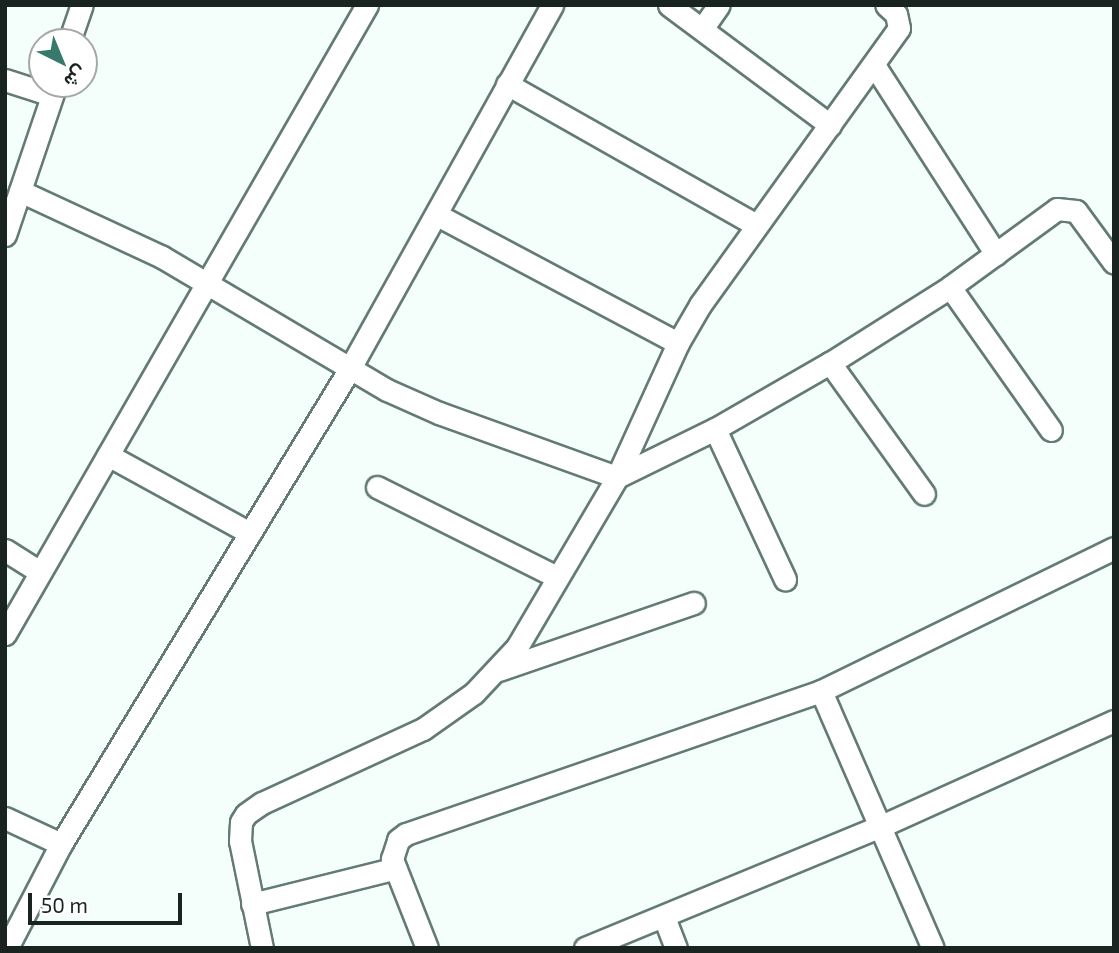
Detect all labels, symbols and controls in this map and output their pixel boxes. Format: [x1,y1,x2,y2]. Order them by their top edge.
north arrow [28,28,98,98]
text: ش [60,61,92,93]
scale bar [32,880,186,924]
text: 50 m [41,892,88,917]

